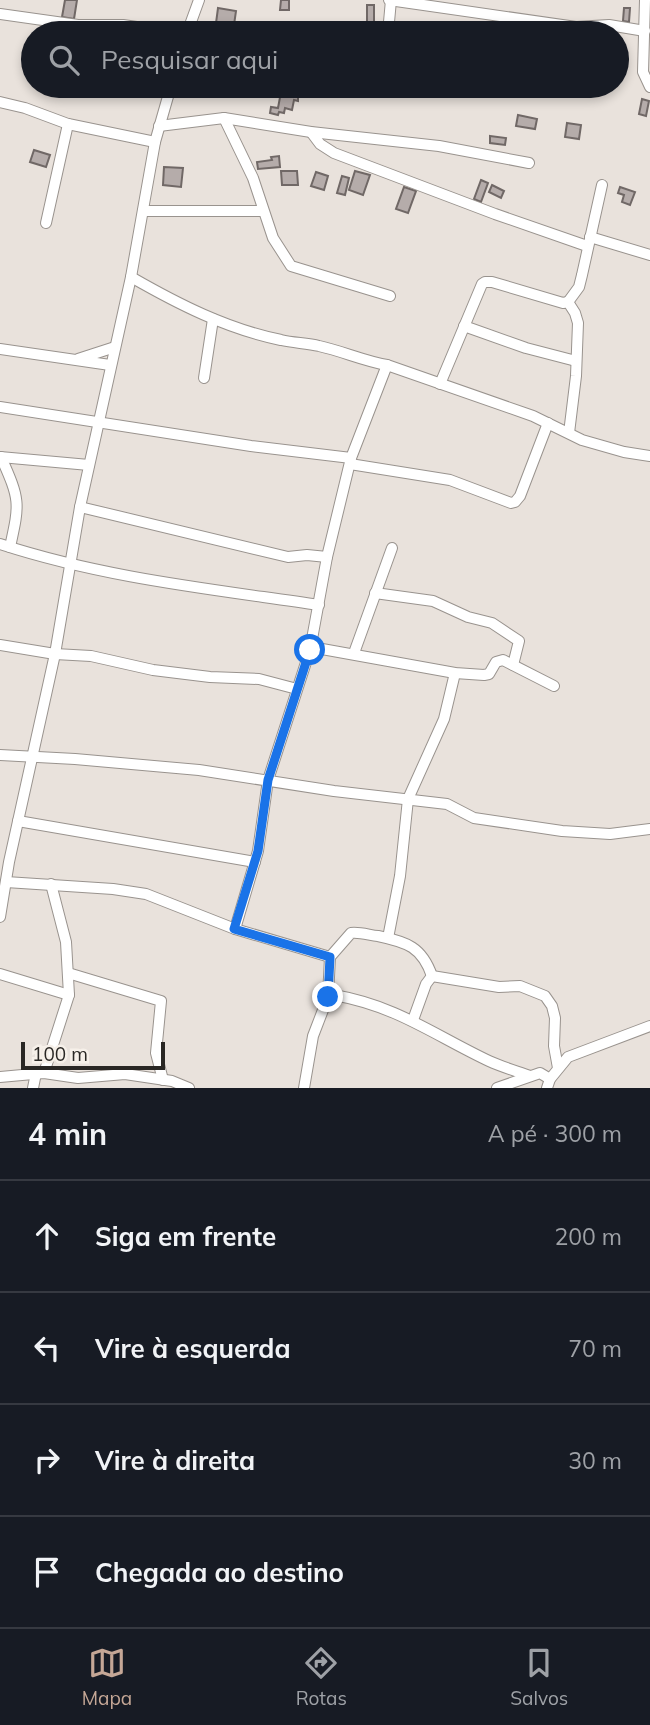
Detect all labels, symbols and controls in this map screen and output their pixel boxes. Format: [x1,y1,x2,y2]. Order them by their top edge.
search box [21,21,629,98]
icon: search [45,41,83,79]
text: Pesquisar aqui [101,43,278,76]
route start [294,634,325,665]
route end [312,981,343,1012]
scale bar [21,1039,164,1071]
text: 100 m [32,1042,88,1066]
text: 4 min [28,1115,107,1153]
text: A pé · 300 m [488,1119,622,1148]
icon: ahead [28,1217,66,1255]
text: Siga em frente [95,1220,276,1253]
text: 200 m [554,1222,622,1251]
icon: left [28,1329,66,1367]
text: Vire à esquerda [95,1332,291,1365]
text: 70 m [568,1334,622,1363]
icon: right [28,1441,66,1479]
text: Vire à direita [95,1444,255,1477]
text: 30 m [568,1446,622,1475]
icon: arrive [28,1553,66,1591]
text: Chegada ao destino [95,1556,344,1589]
tab: Mapa [82,1644,132,1710]
tab: Rotas [296,1644,347,1710]
tab: Salvos [510,1644,568,1710]

